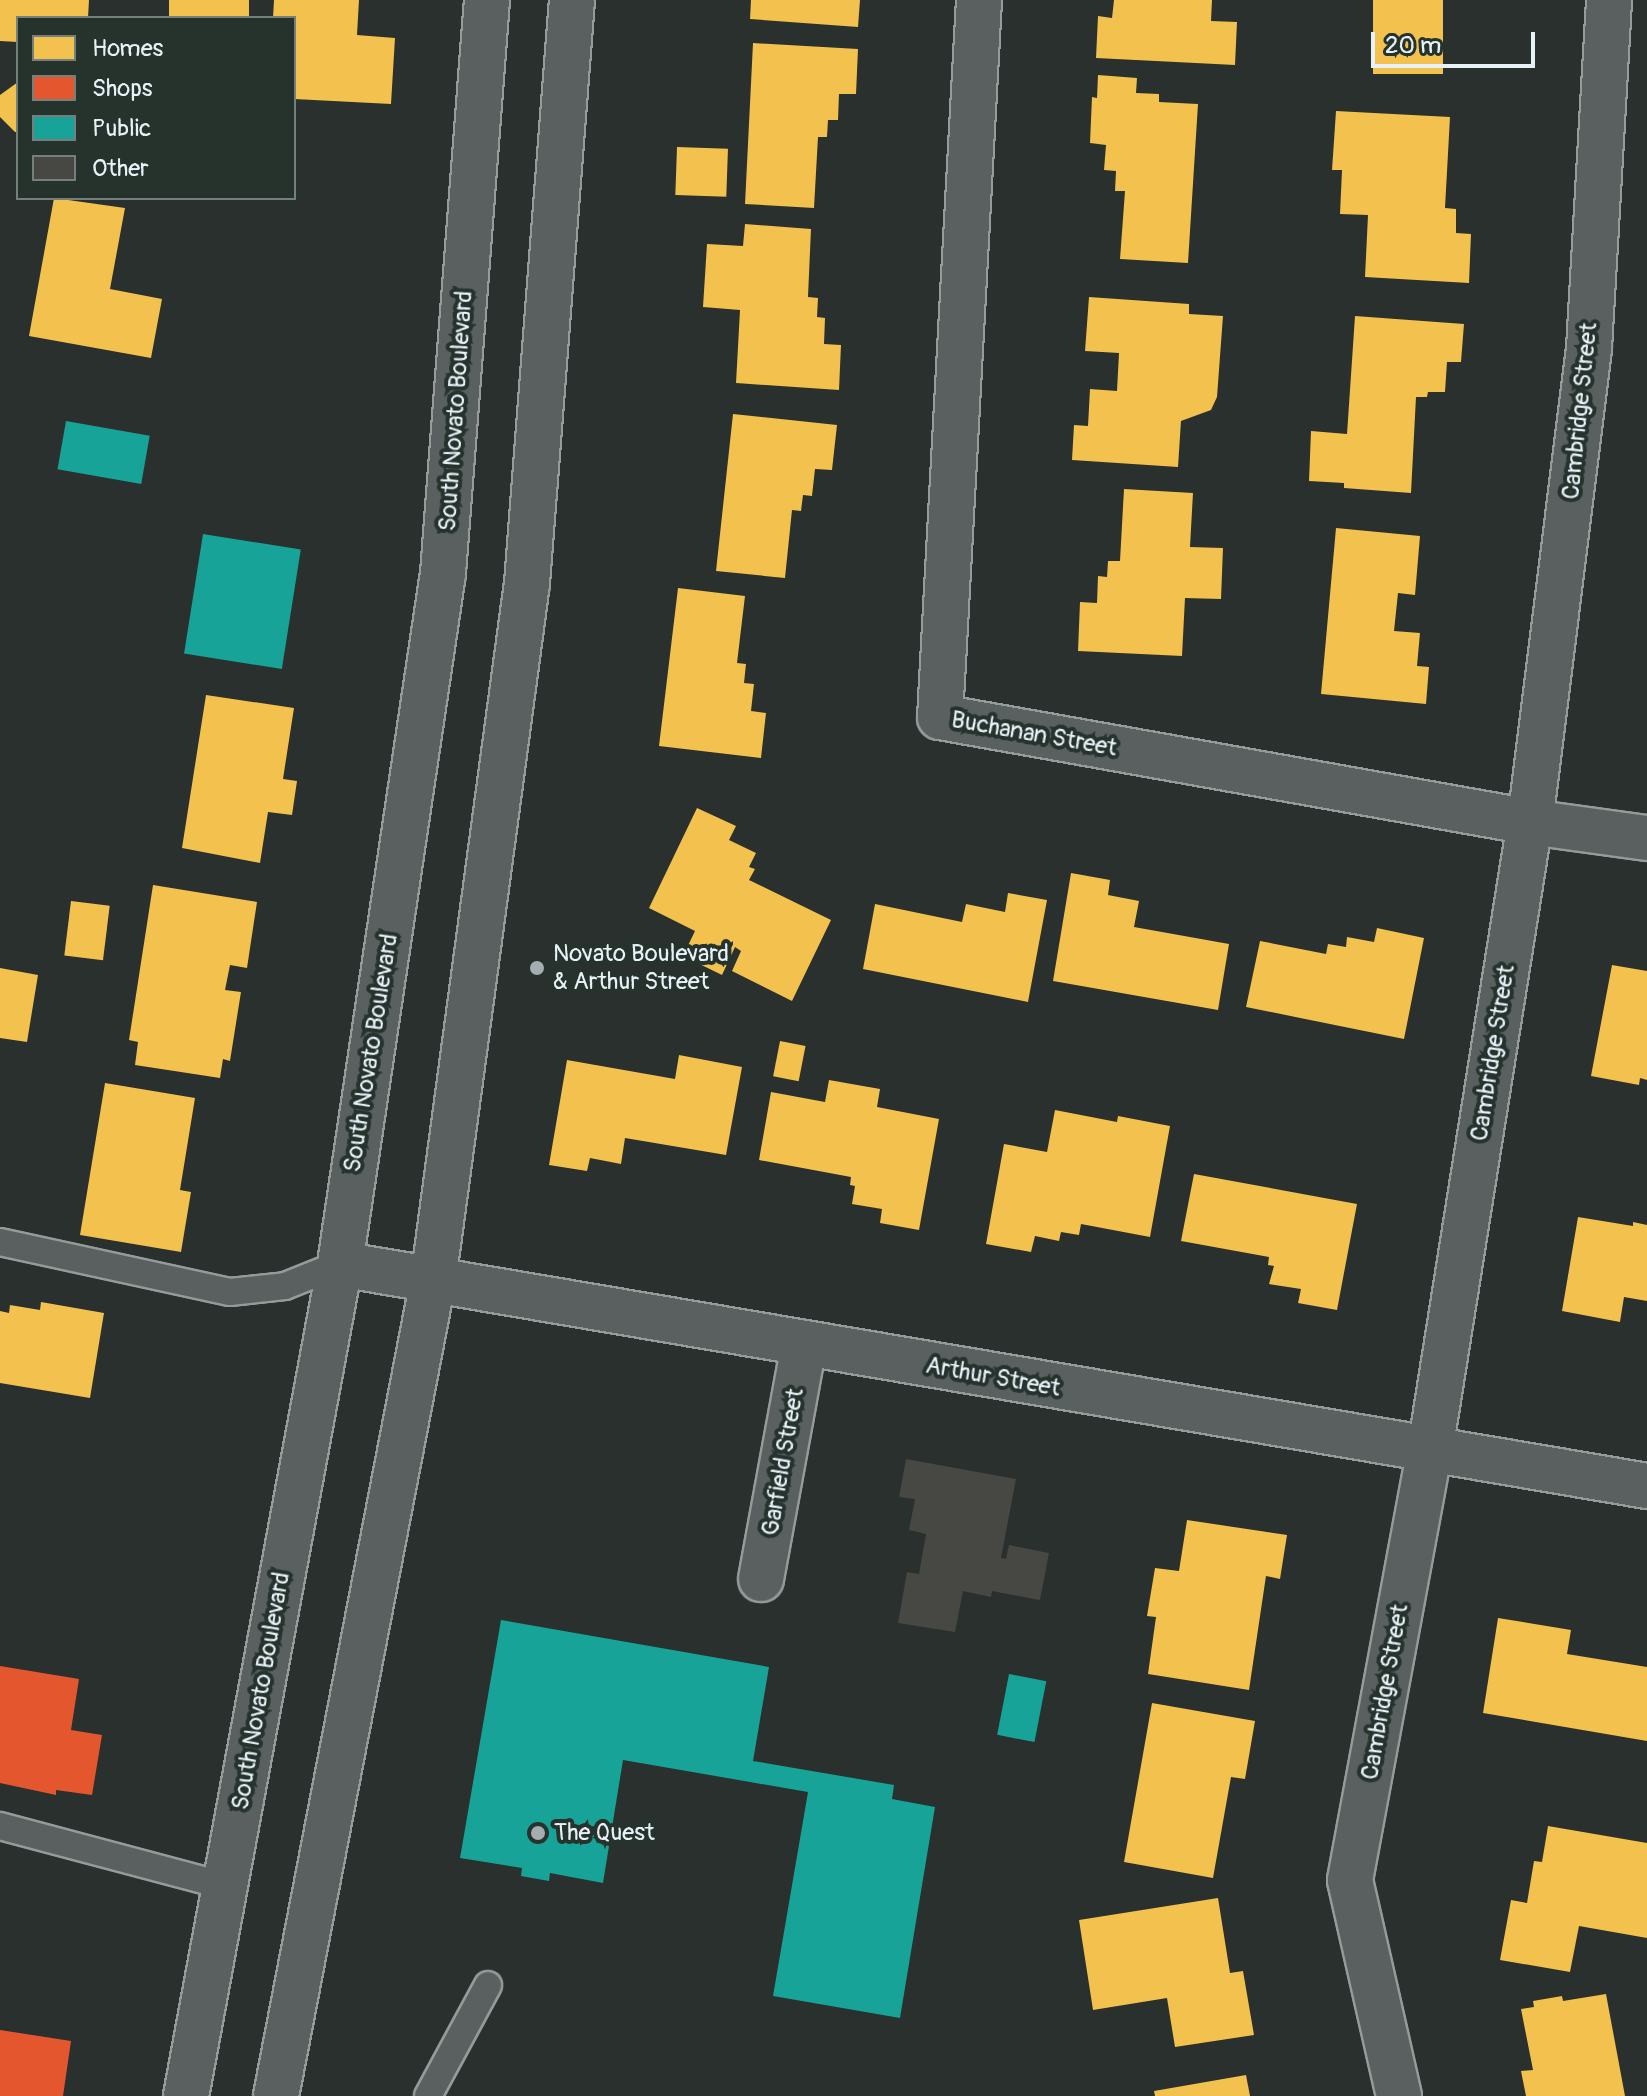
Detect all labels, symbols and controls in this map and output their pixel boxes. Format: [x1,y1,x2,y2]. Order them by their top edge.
legend [16,16,296,200]
scale bar [1375,16,1539,66]
text: 20 m [1385,31,1441,60]
text: Homes [92,34,163,63]
text: Shops [92,74,152,103]
text: Public [92,114,151,143]
text: Other [92,154,149,183]
street label: South Novato Boulevard [433,290,479,532]
street label: Cambridge Street [1556,321,1604,501]
street label: Buchanan Street [949,705,1119,763]
street label: South Novato Boulevard [338,932,404,1174]
place label: Novato Boulevard & Arthur Street [553,940,729,996]
marker: Novato Boulevard & Arthur Street [528,959,546,977]
street label: Cambridge Street [1465,963,1521,1143]
street label: Arthur Street [924,1351,1062,1403]
street label: Garfield Street [756,1386,810,1538]
street label: South Novato Boulevard [226,1570,296,1812]
street label: Cambridge Street [1355,1602,1415,1782]
place label: The Quest [554,1819,655,1847]
marker: The Quest [529,1824,547,1842]

